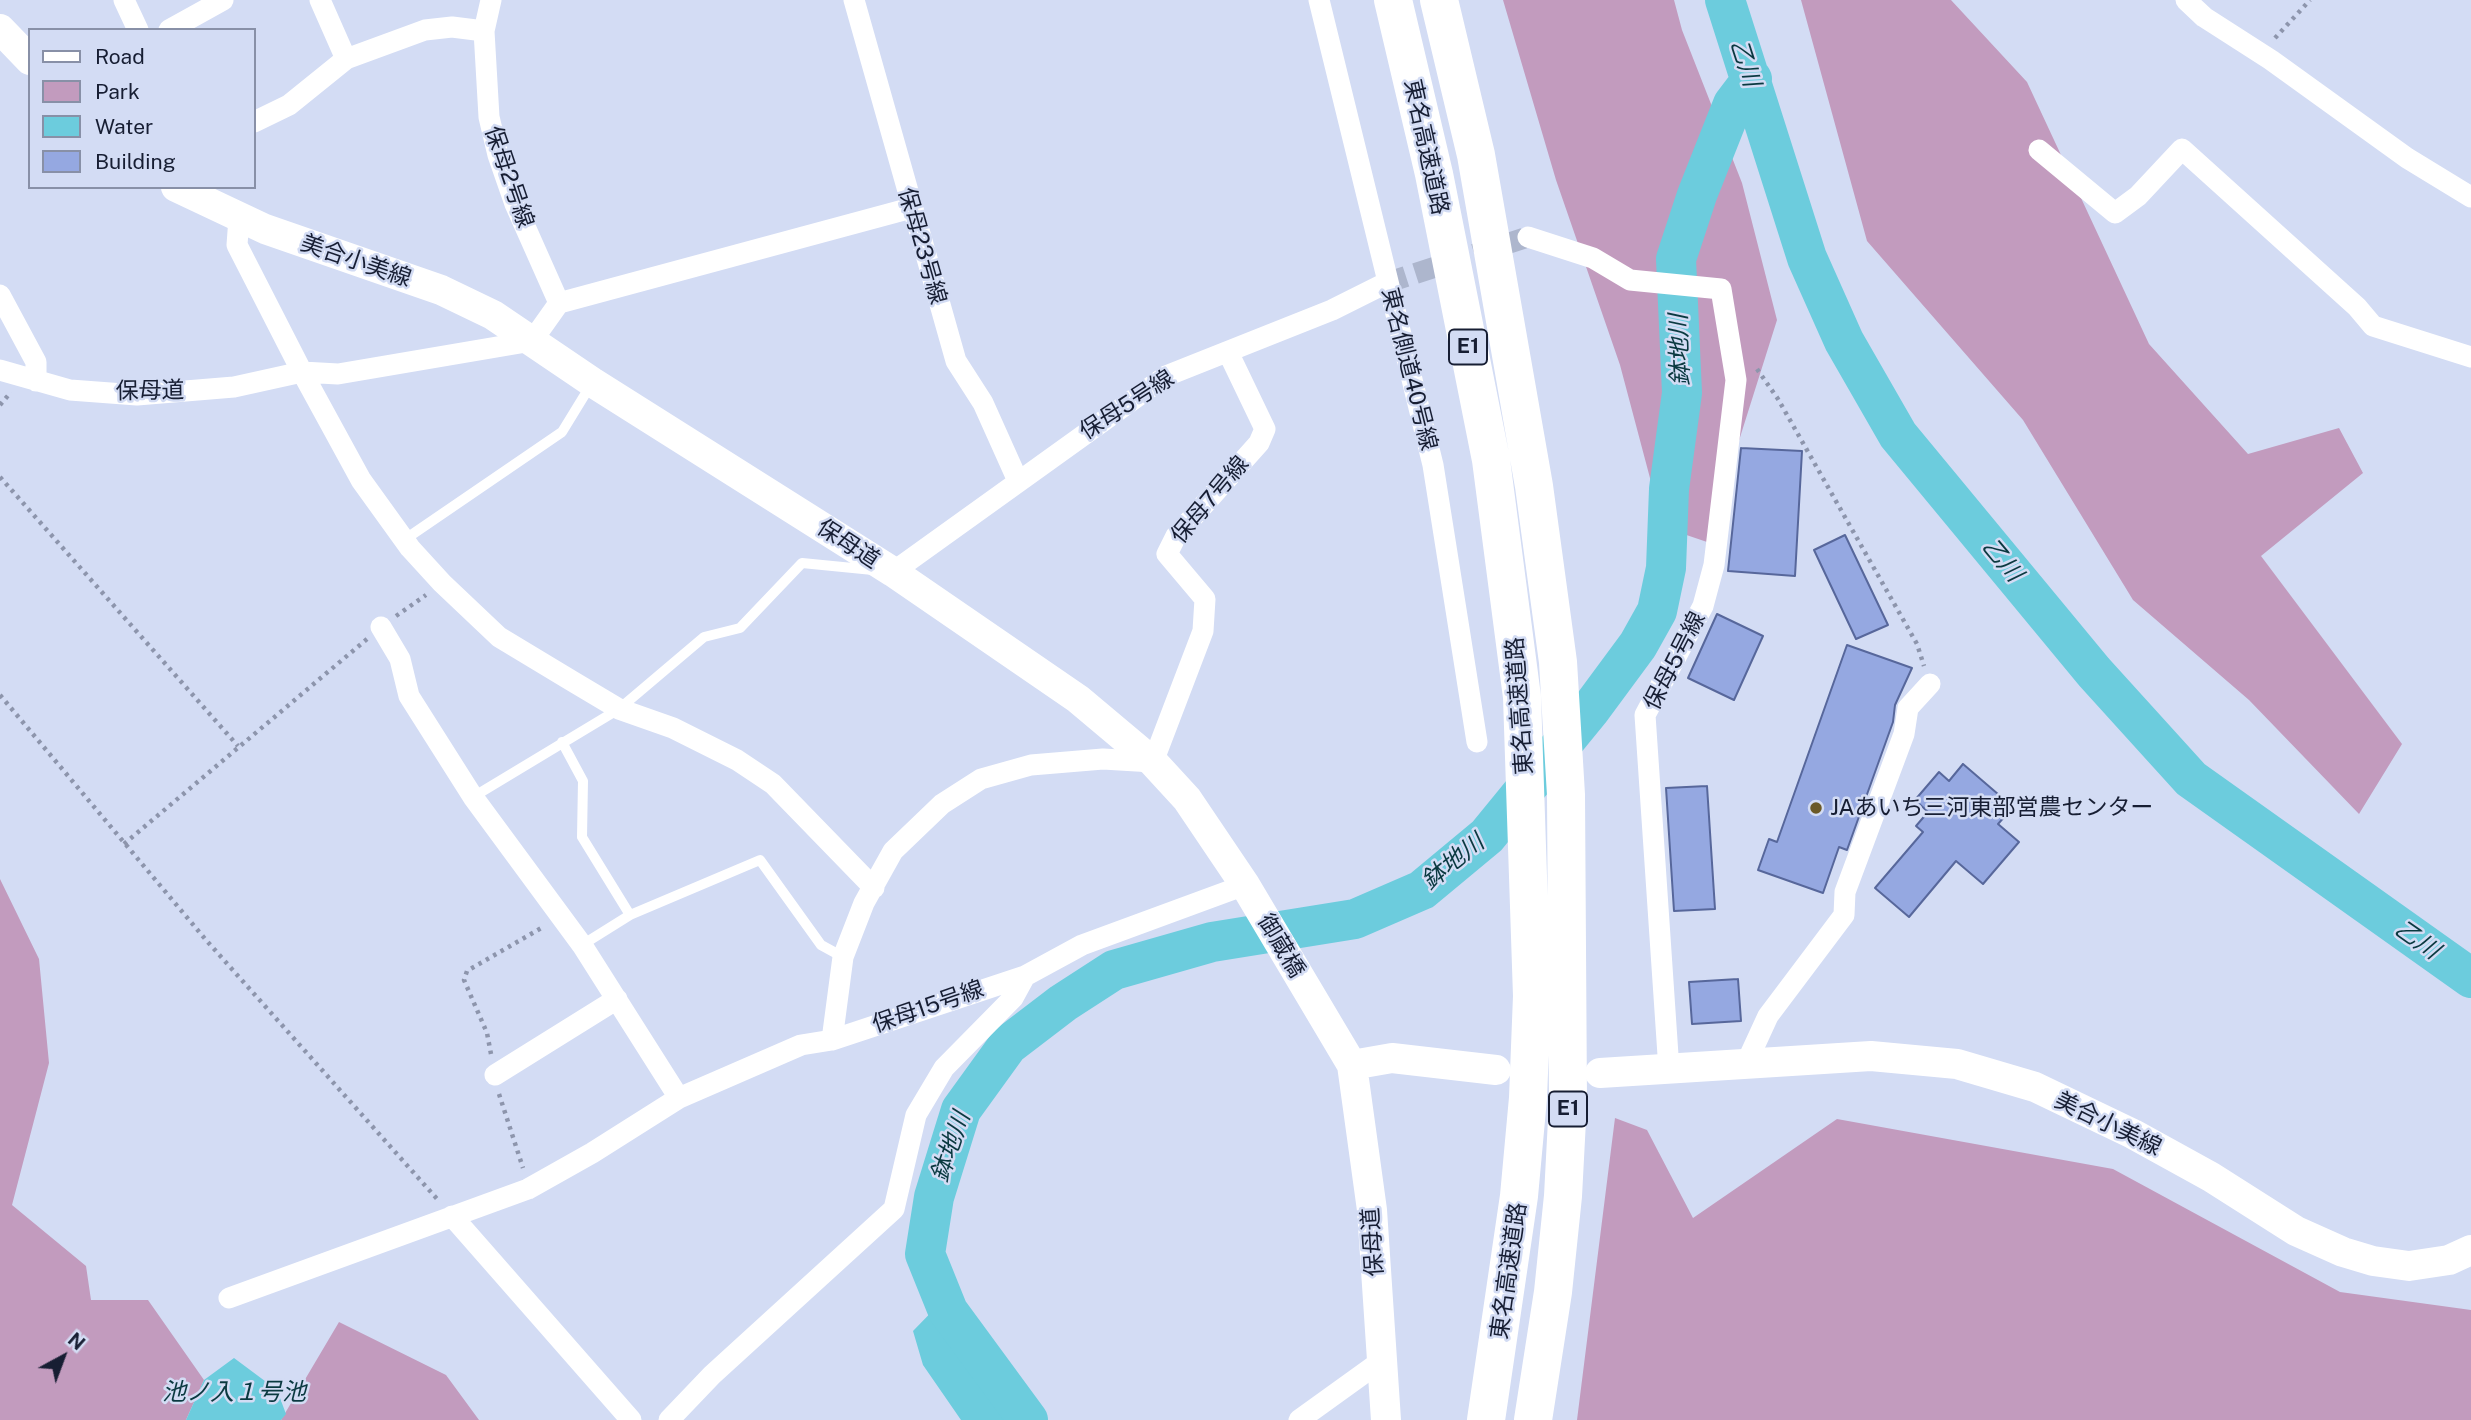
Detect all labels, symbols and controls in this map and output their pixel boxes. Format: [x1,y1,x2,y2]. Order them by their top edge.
legend [28,28,256,189]
water label: 乙川 [1724,36,1766,90]
text: Road [95,44,145,69]
street label: 東名高速道路 [1398,77,1454,217]
text: Park [95,79,140,104]
text: Water [95,114,153,139]
street label: 保母2号線 [479,123,539,231]
text: Building [95,149,176,174]
street label: 保母23号線 [892,184,952,308]
street label: 美合小美線 [297,229,415,293]
street label: 東名側道40号線 [1375,285,1443,453]
water label: 鉢地川 [1664,314,1696,386]
road number: E1 [1449,330,1487,364]
street label: 保母5号線 [1075,364,1179,446]
street label: 保母道 [115,377,185,405]
street label: 保母7号線 [1165,451,1255,549]
street label: 保母道 [812,514,884,574]
water label: 乙川 [1976,532,2028,588]
street label: 保母5号線 [1638,607,1712,715]
street label: 東名高速道路 [1501,636,1539,776]
place label: JAあいち三河東部営農センター [1830,794,2153,822]
marker: JAあいち三河東部営農センター [1808,800,1824,816]
water label: 鉢地川 [1416,828,1490,896]
street label: 御蔵橋 [1251,909,1311,983]
water label: 乙川 [2389,914,2445,966]
street label: 保母15号線 [869,975,987,1039]
street label: 美合小美線 [2050,1086,2166,1162]
road number: E1 [1549,1092,1587,1126]
water label: 鉢地川 [926,1108,976,1186]
street label: 東名高速道路 [1486,1201,1532,1341]
street label: 保母道 [1357,1207,1389,1277]
north arrow [28,1322,98,1392]
text: N [64,1328,90,1354]
water label: 池ノ入１号池 [162,1379,306,1407]

